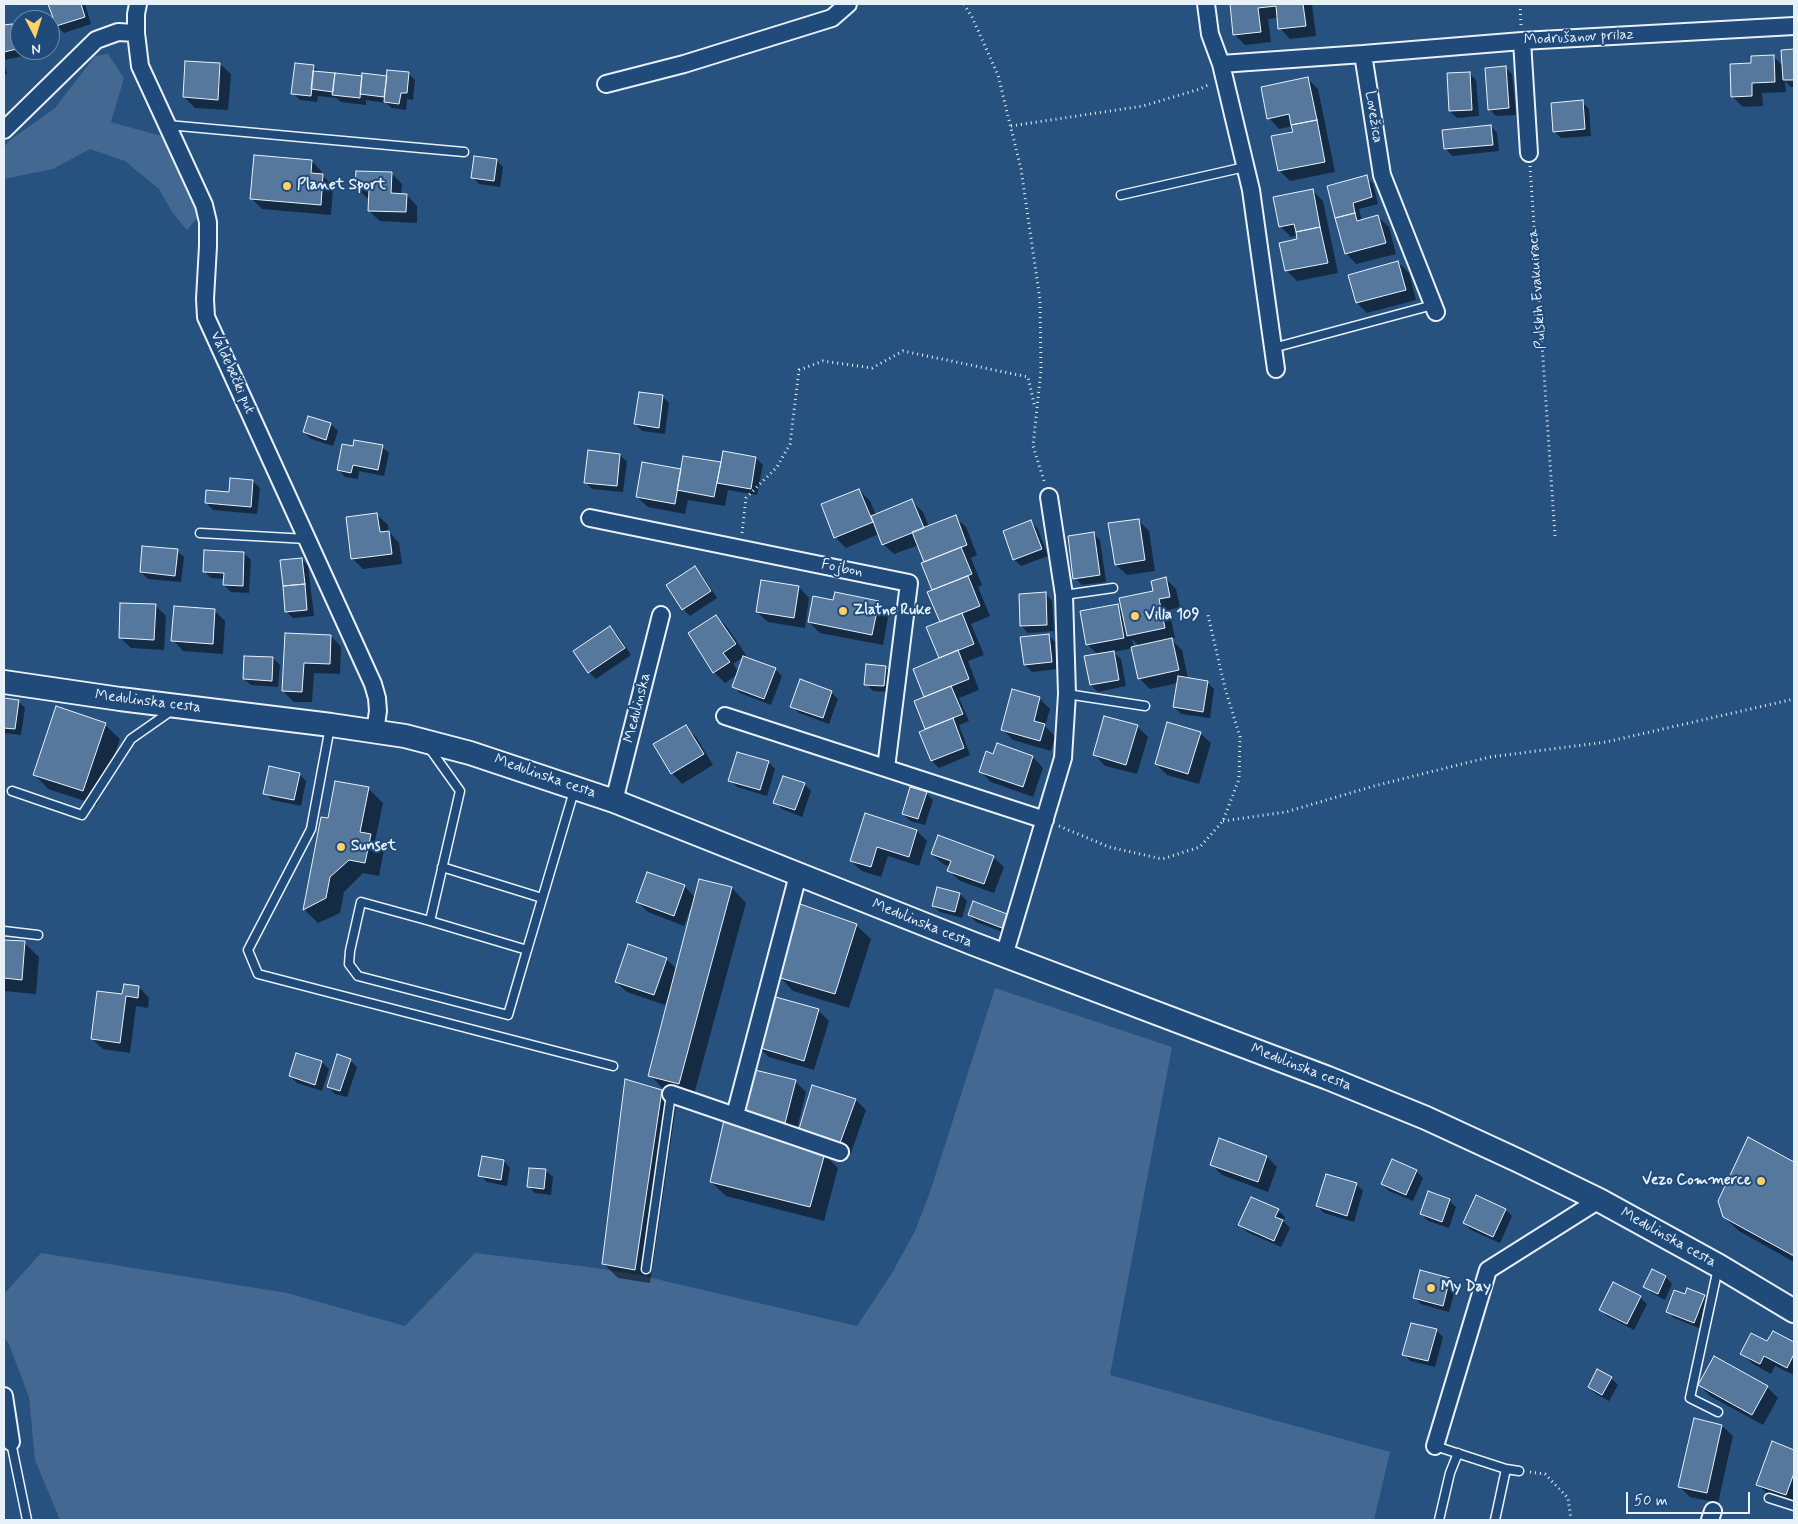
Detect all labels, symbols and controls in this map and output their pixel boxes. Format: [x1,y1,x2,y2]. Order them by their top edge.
north arrow [10,10,60,60]
street label: Modrušanov prilaz [1523,26,1635,50]
text: N [31,40,42,58]
street label: Lovežica [1360,90,1386,144]
place label: Planet Sport [297,177,386,195]
marker: Planet Sport [281,180,293,192]
street label: Pulskih Evakuiraca [1525,228,1551,350]
street label: Valdebečki put [206,329,258,417]
street label: Fojbon [820,556,864,582]
place label: Zlatne Ruke [853,602,931,620]
marker: Zlatne Ruke [837,605,849,617]
place label: Villa 109 [1145,607,1199,625]
marker: Villa 109 [1129,610,1141,622]
street label: Medulinska [621,671,655,745]
street label: Medulinska cesta [94,687,202,717]
street label: Medulinska cesta [492,751,598,803]
place label: Sunset [351,838,396,856]
marker: Sunset [335,841,347,853]
street label: Medulinska cesta [869,896,975,952]
street label: Medulinska cesta [1248,1040,1354,1096]
place label: Vezo Commerce [1642,1172,1751,1190]
marker: Vezo Commerce [1755,1175,1767,1187]
street label: Medulinska cesta [1617,1204,1719,1272]
place label: My Day [1441,1279,1491,1297]
marker: My Day [1425,1282,1437,1294]
scale bar [1628,1482,1752,1514]
text: 50 m [1634,1491,1668,1511]

